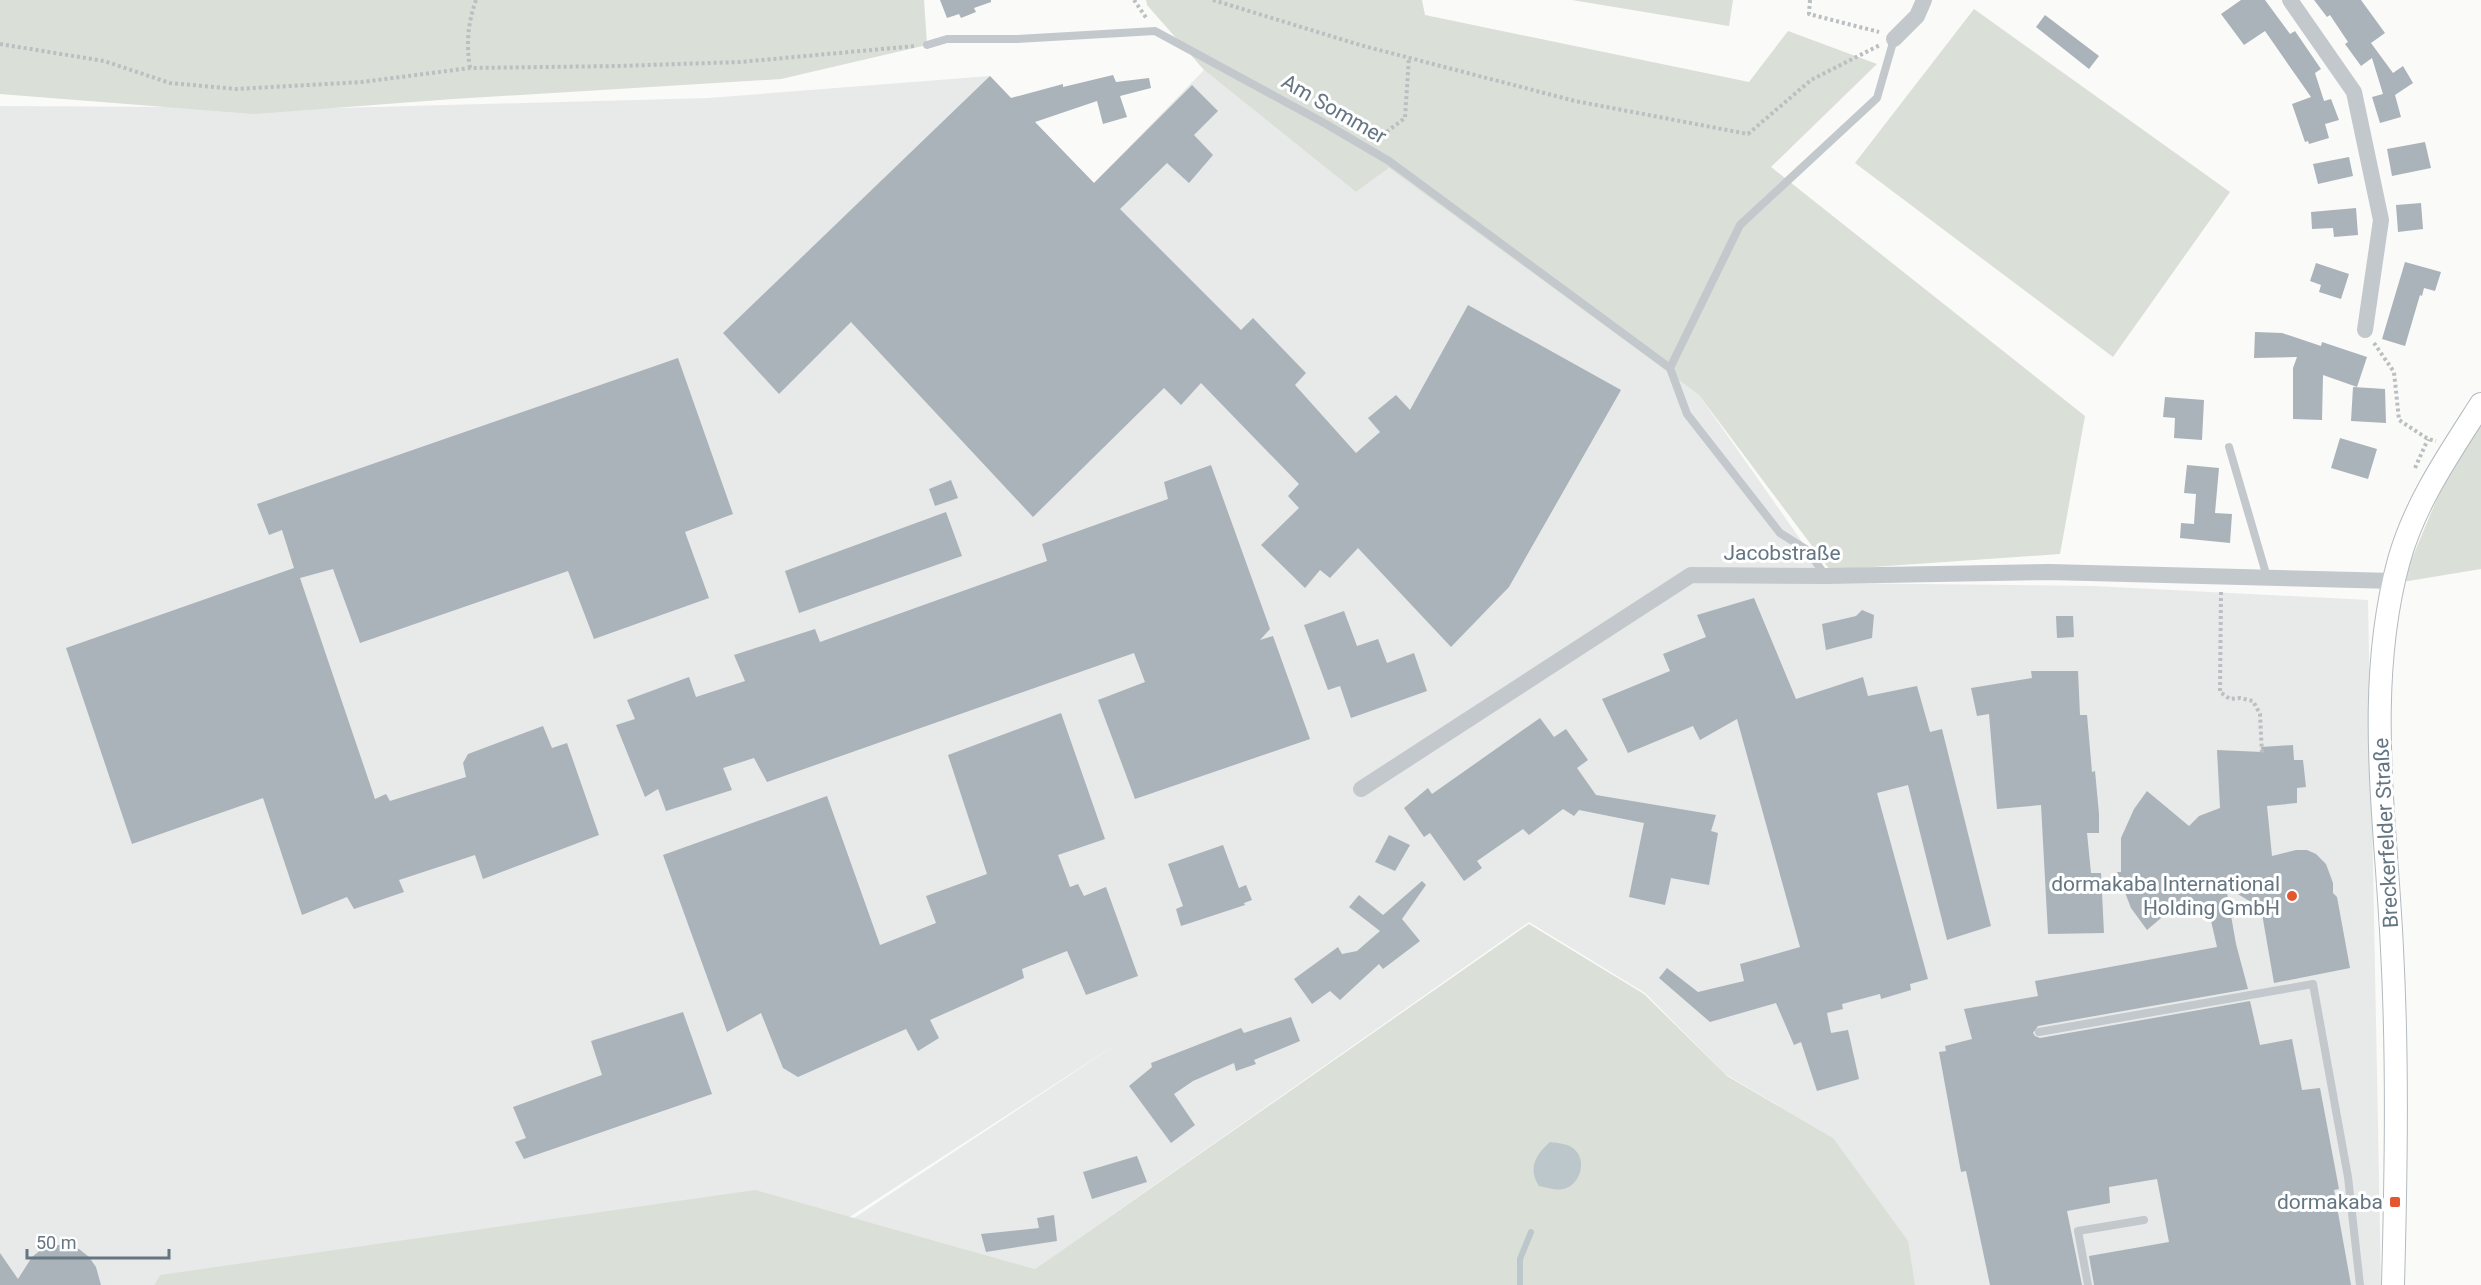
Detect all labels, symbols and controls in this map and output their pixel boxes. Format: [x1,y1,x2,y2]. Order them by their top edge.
street label: Am Sommer [1277,69,1391,149]
street label: Jacobstraße [1723,541,1841,565]
street label: Breckerfelder Straße [2369,737,2403,929]
place label: dormakaba International Holding GmbH [2051,872,2280,920]
marker: dormakaba International Holding GmbH [2285,889,2299,903]
place label: dormakaba [2277,1190,2383,1214]
marker: dormakaba [2388,1195,2402,1209]
scale bar [27,1222,170,1260]
text: 50 m [36,1232,76,1253]

